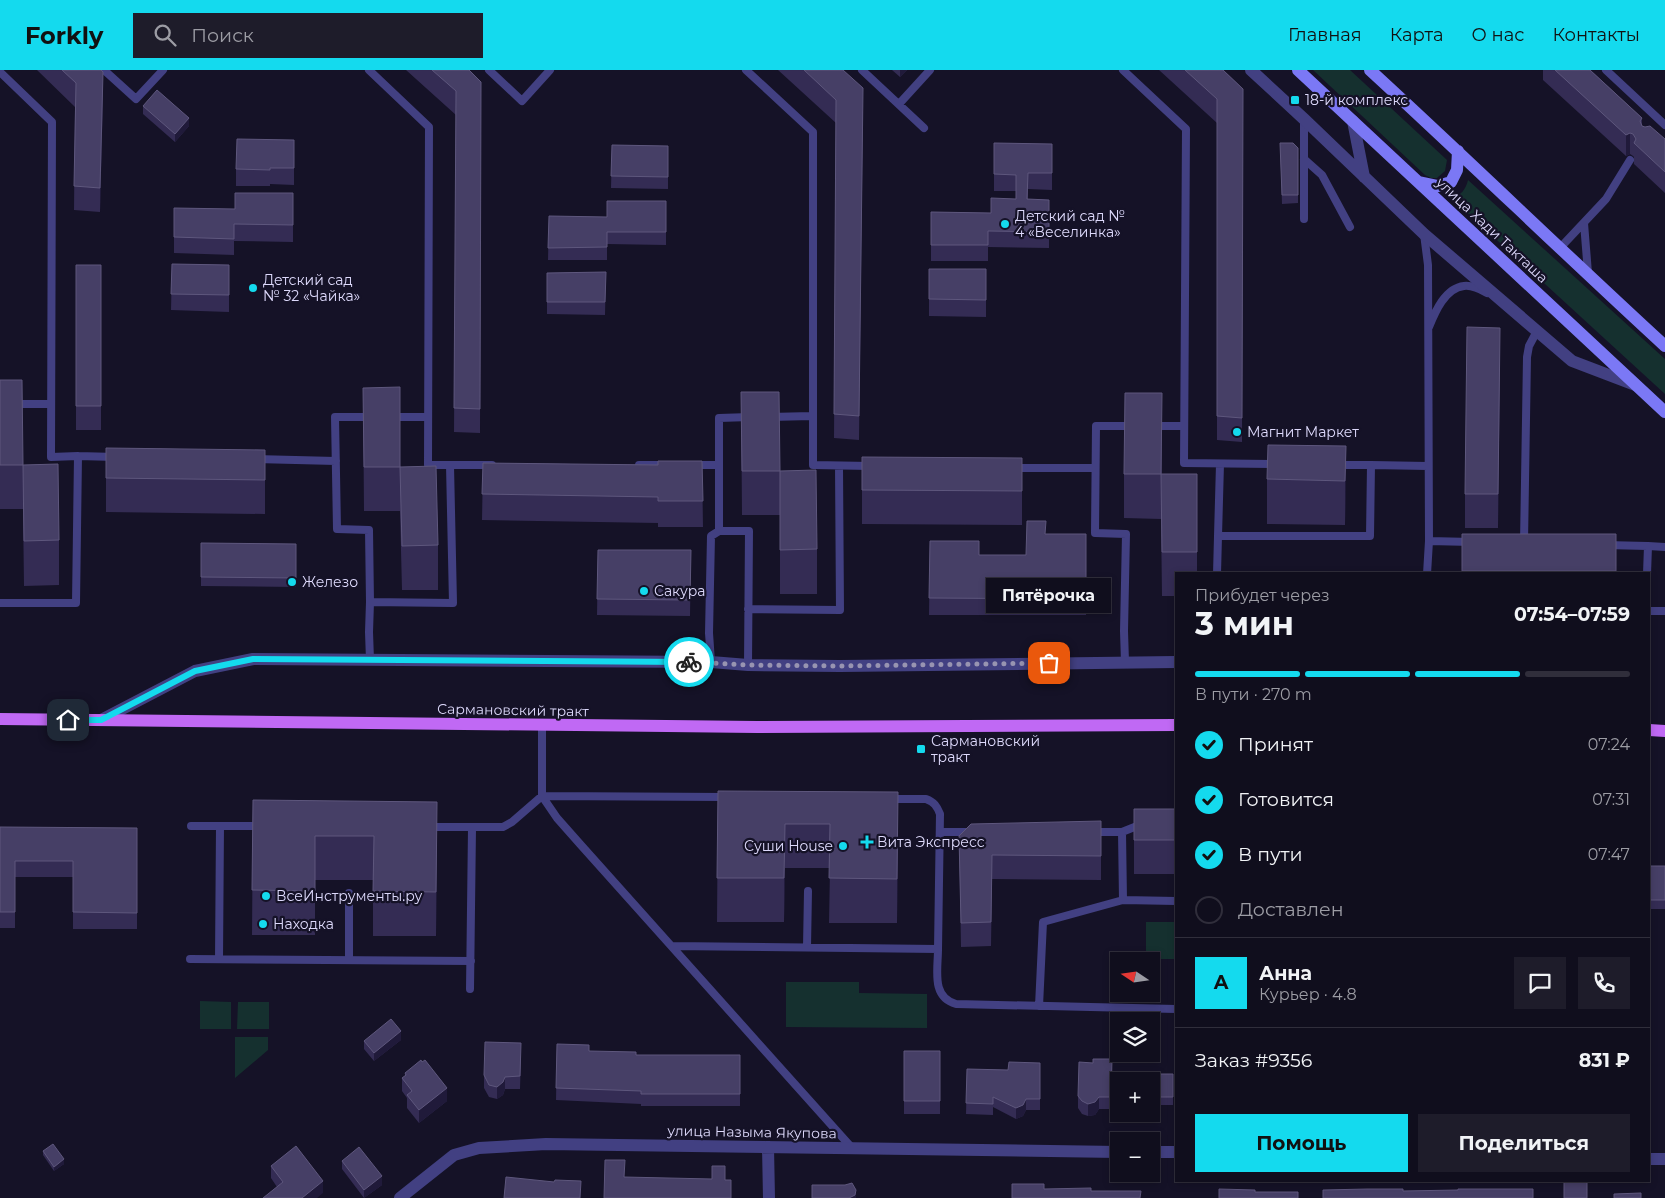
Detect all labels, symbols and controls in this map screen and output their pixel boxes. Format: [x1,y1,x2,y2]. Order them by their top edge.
search box [133,13,483,58]
text: Forkly [25,21,103,50]
icon: search [151,21,179,49]
text: Поиск [191,24,254,47]
text: Главная [1288,24,1362,46]
text: Карта [1390,24,1444,46]
text: О нас [1472,24,1524,46]
text: Контакты [1552,24,1640,46]
place label: 18-й комплекс [1305,91,1408,109]
marker: 18-й комплекс [1289,94,1301,106]
street label: улица Хади Такташа [1431,173,1552,287]
place label: Детский сад № 4 «Веселинка» [1015,207,1125,241]
marker: Детский сад № 4 «Веселинка» [999,218,1011,230]
place label: Детский сад № 32 «Чайка» [263,271,360,305]
marker: Детский сад № 32 «Чайка» [247,282,259,294]
place label: Магнит Маркет [1247,423,1359,441]
marker: Магнит Маркет [1231,426,1243,438]
place label: Железо [302,573,358,591]
marker: Железо [286,576,298,588]
callout: Пятёрочка [986,578,1112,613]
place label: Сакура [654,582,705,600]
marker: Сакура [638,585,650,597]
text: Пятёрочка [1002,586,1095,605]
text: Прибудет через [1195,586,1330,605]
text: 07:54–07:59 [1514,603,1630,626]
text: 3 мин [1195,604,1294,643]
courier [664,637,714,687]
pin [1028,642,1070,684]
icon: bike [675,648,703,676]
icon: bag [1035,649,1063,677]
text: В пути · 270 m [1195,685,1312,704]
pin [47,699,89,741]
street label: Сармановский тракт [437,700,589,720]
icon: home [54,706,82,734]
icon: check [1195,731,1223,759]
place label: Сармановский тракт [931,732,1040,766]
text: Принят [1238,733,1313,756]
text: 07:24 [1588,735,1630,754]
marker: Сармановский тракт [915,743,927,755]
icon: check [1195,786,1223,814]
text: Готовится [1238,788,1334,811]
text: 07:31 [1592,790,1630,809]
place label: Вита Экспресс [877,833,985,851]
marker: Вита Экспресс [861,836,873,848]
place label: Суши House [744,837,833,855]
marker: Суши House [837,840,849,852]
icon: check [1195,841,1223,869]
text: В пути [1238,843,1303,866]
text: 07:47 [1588,845,1630,864]
place label: ВсеИнструменты.ру [276,887,423,905]
marker: ВсеИнструменты.ру [260,890,272,902]
text: Доставлен [1238,898,1344,921]
place label: Находка [273,915,334,933]
marker: Находка [257,918,269,930]
north arrow [1110,952,1160,1002]
map controls [1110,952,1160,1182]
button: chat [1514,957,1566,1009]
button: phone [1578,957,1630,1009]
text: Анна [1259,962,1312,985]
text: А [1213,971,1229,994]
text: Курьер · 4.8 [1259,985,1357,1004]
button: layers [1110,1012,1160,1062]
text: Заказ #9356 [1195,1049,1312,1072]
text: 831 ₽ [1579,1049,1630,1072]
button: + [1110,1072,1160,1122]
button: Помощь [1195,1114,1408,1172]
button: Поделиться [1418,1114,1630,1172]
street label: улица Назыма Якупова [666,1122,837,1142]
button: − [1110,1132,1160,1182]

